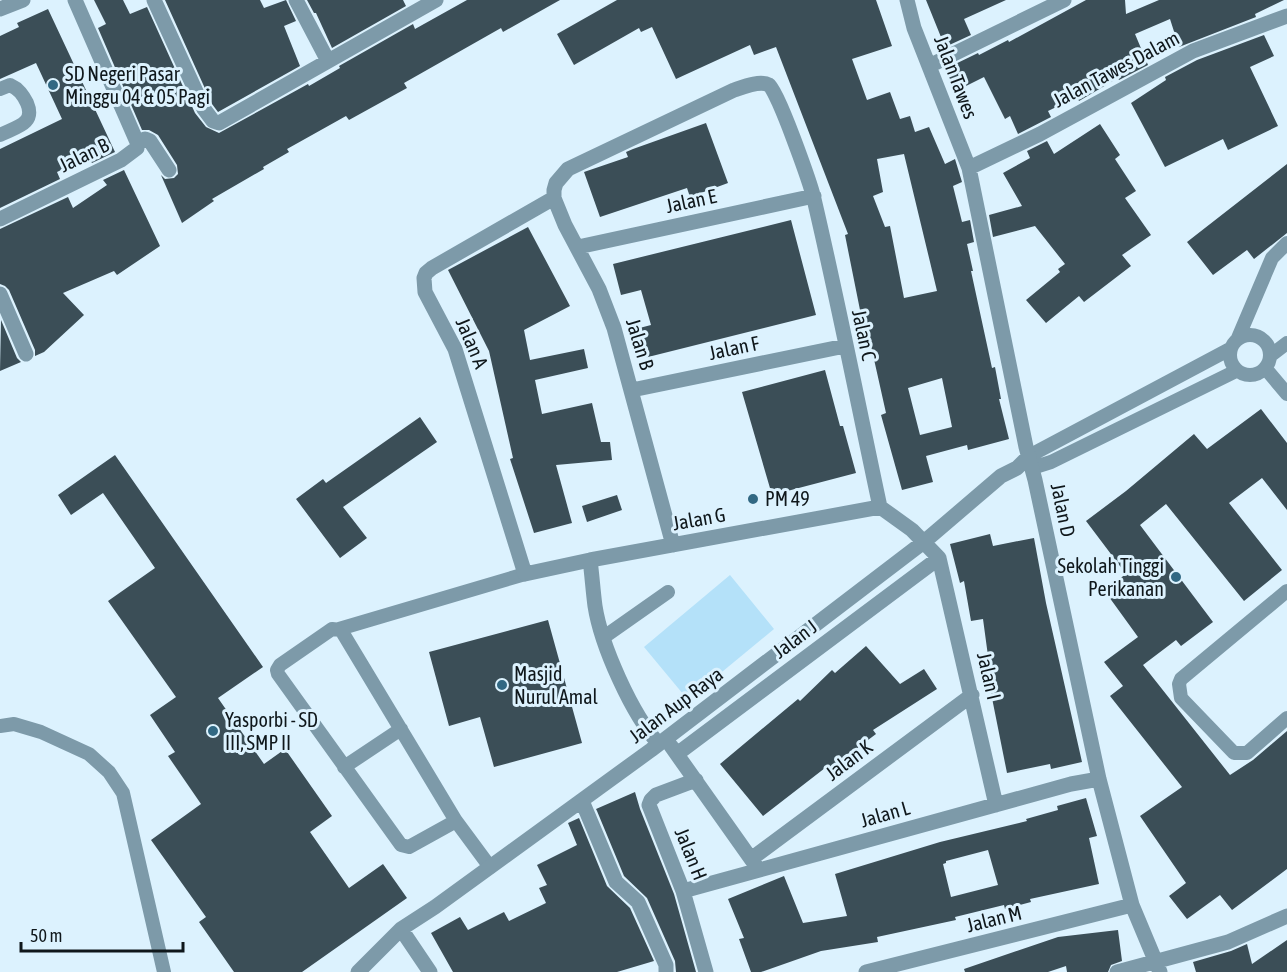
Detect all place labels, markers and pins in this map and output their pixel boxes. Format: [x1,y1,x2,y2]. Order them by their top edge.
place label: SD Negeri Pasar Minggu 04 & 05 Pagi [65,62,210,108]
marker: SD Negeri Pasar Minggu 04 & 05 Pagi [46,78,60,92]
place label: PM 49 [765,487,810,510]
marker: PM 49 [746,492,760,506]
place label: Sekolah Tinggi Perikanan [1058,554,1164,600]
marker: Sekolah Tinggi Perikanan [1169,570,1183,584]
place label: Masjid Nurul Amal [514,662,599,708]
marker: Masjid Nurul Amal [495,678,509,692]
place label: Yasporbi - SD III, SMP II [225,708,318,754]
marker: Yasporbi - SD III, SMP II [206,724,220,738]

